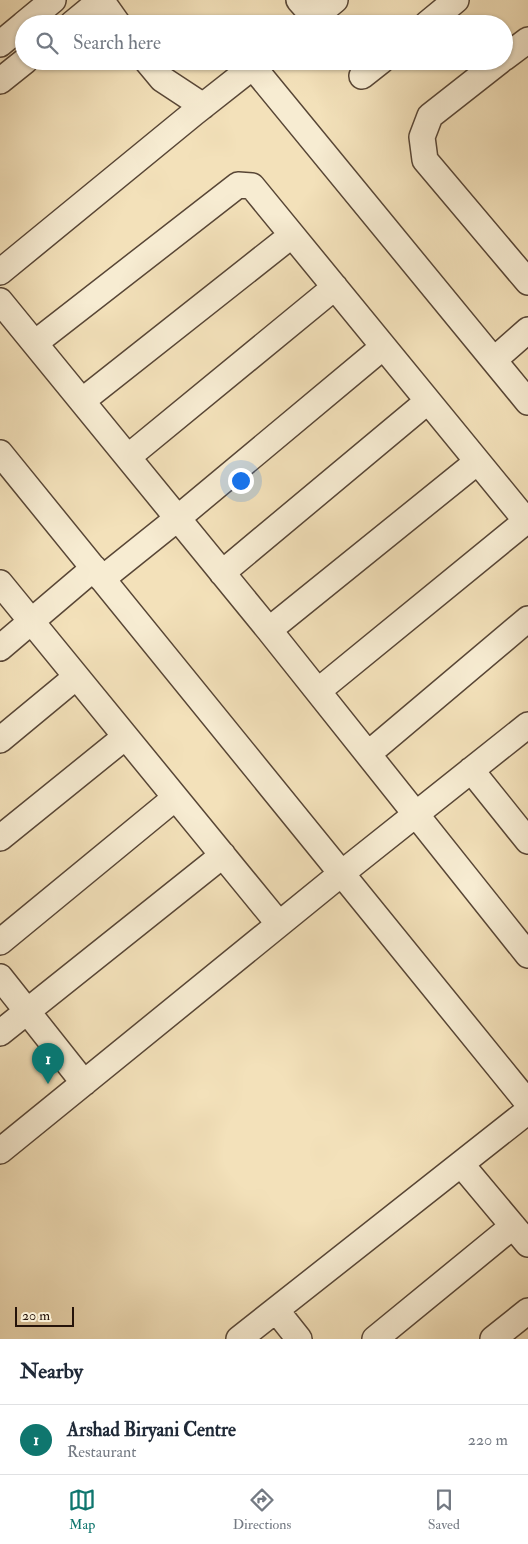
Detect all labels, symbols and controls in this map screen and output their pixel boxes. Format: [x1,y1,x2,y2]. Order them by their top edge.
search box [15,15,513,70]
icon: search [33,29,61,57]
text: Search here [73,31,161,55]
your location [228,468,254,494]
pin: 1 [32,1043,64,1084]
scale bar [15,1304,74,1327]
text: 20 m [22,1307,50,1324]
text: Nearby [20,1358,83,1385]
text: Arshad Biryani Centre [67,1418,236,1442]
text: 1 [33,1430,39,1450]
text: 220 m [468,1430,508,1450]
text: Restaurant [67,1442,136,1462]
tab: Map [68,1486,96,1533]
tab: Directions [233,1486,291,1533]
tab: Saved [428,1486,460,1533]

